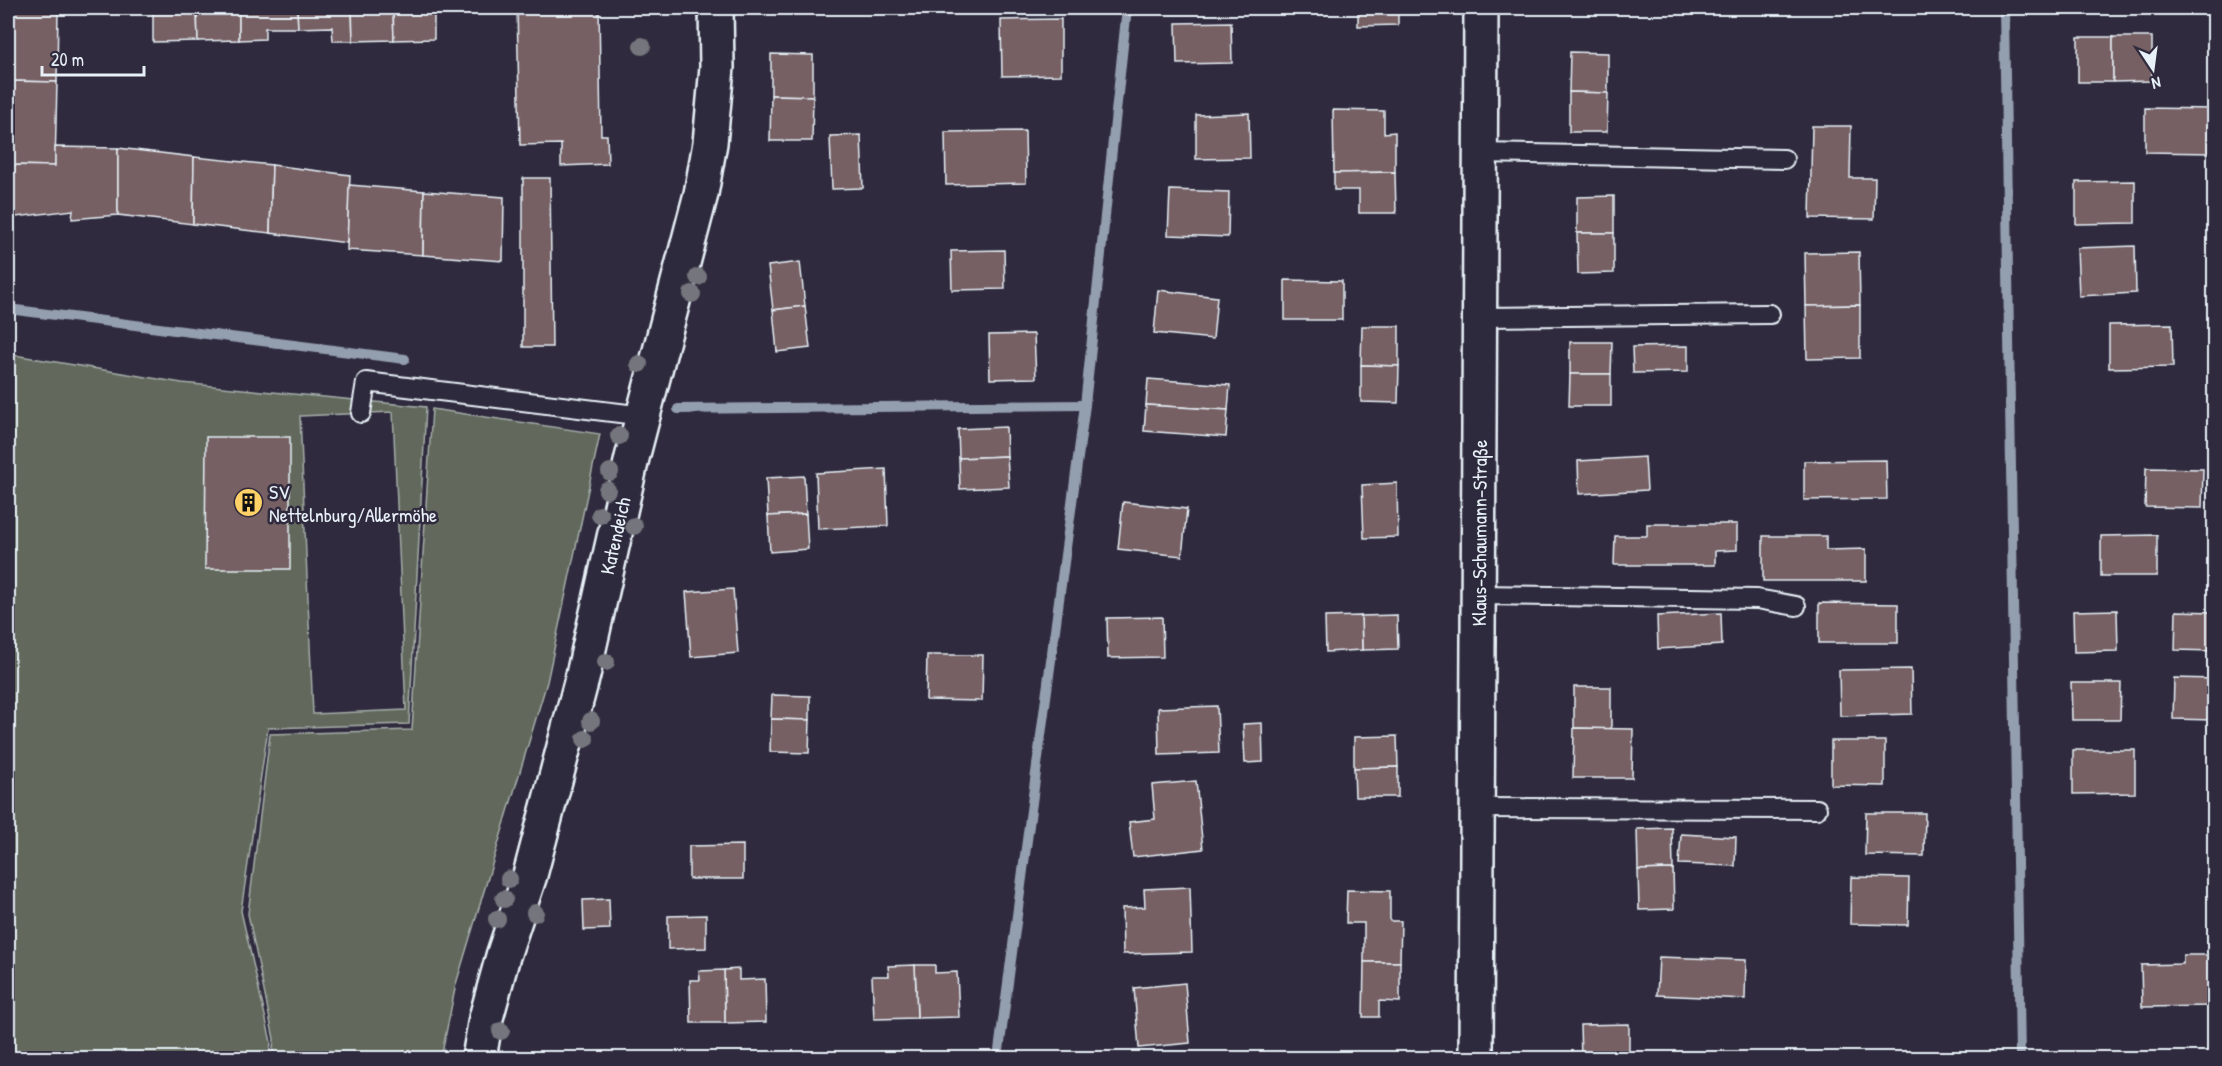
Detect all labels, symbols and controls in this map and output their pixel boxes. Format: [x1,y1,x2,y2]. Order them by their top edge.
scale bar [42,39,144,77]
north arrow [2123,39,2183,99]
text: 20 m [51,47,84,72]
text: N [2149,72,2163,95]
street label: Klaus-Schaumann-Straße [1465,440,1492,626]
place label: SV Nettelnburg/Allermöhe [269,478,437,528]
building icon: SV Nettelnburg/Allermöhe [232,487,264,519]
street label: Katendeich [593,494,636,577]

